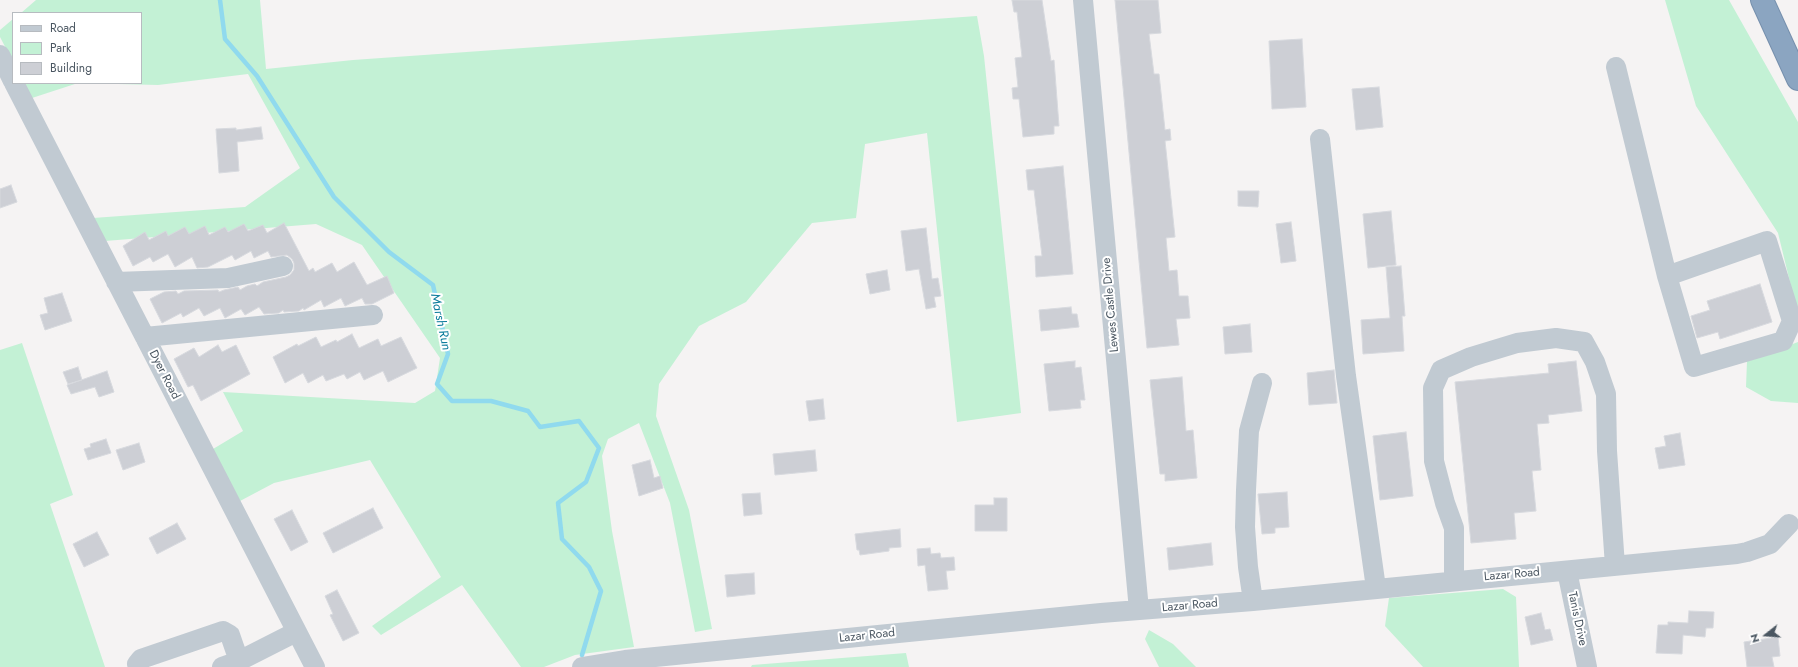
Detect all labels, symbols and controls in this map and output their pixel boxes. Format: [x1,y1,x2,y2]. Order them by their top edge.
legend [12,12,142,84]
text: Road [50,19,76,37]
text: Park [50,39,71,57]
text: Building [50,59,92,77]
street label: Lewes Castle Drive [1100,257,1122,353]
water label: Marsh Run [426,292,454,352]
street label: Dyer Road [146,348,182,402]
street label: Lazar Road [1483,565,1541,585]
street label: Tanis Drive [1564,591,1590,647]
street label: Lazar Road [1161,596,1219,616]
north arrow [1746,615,1786,655]
street label: Lazar Road [838,626,896,646]
text: N [1746,632,1763,645]

